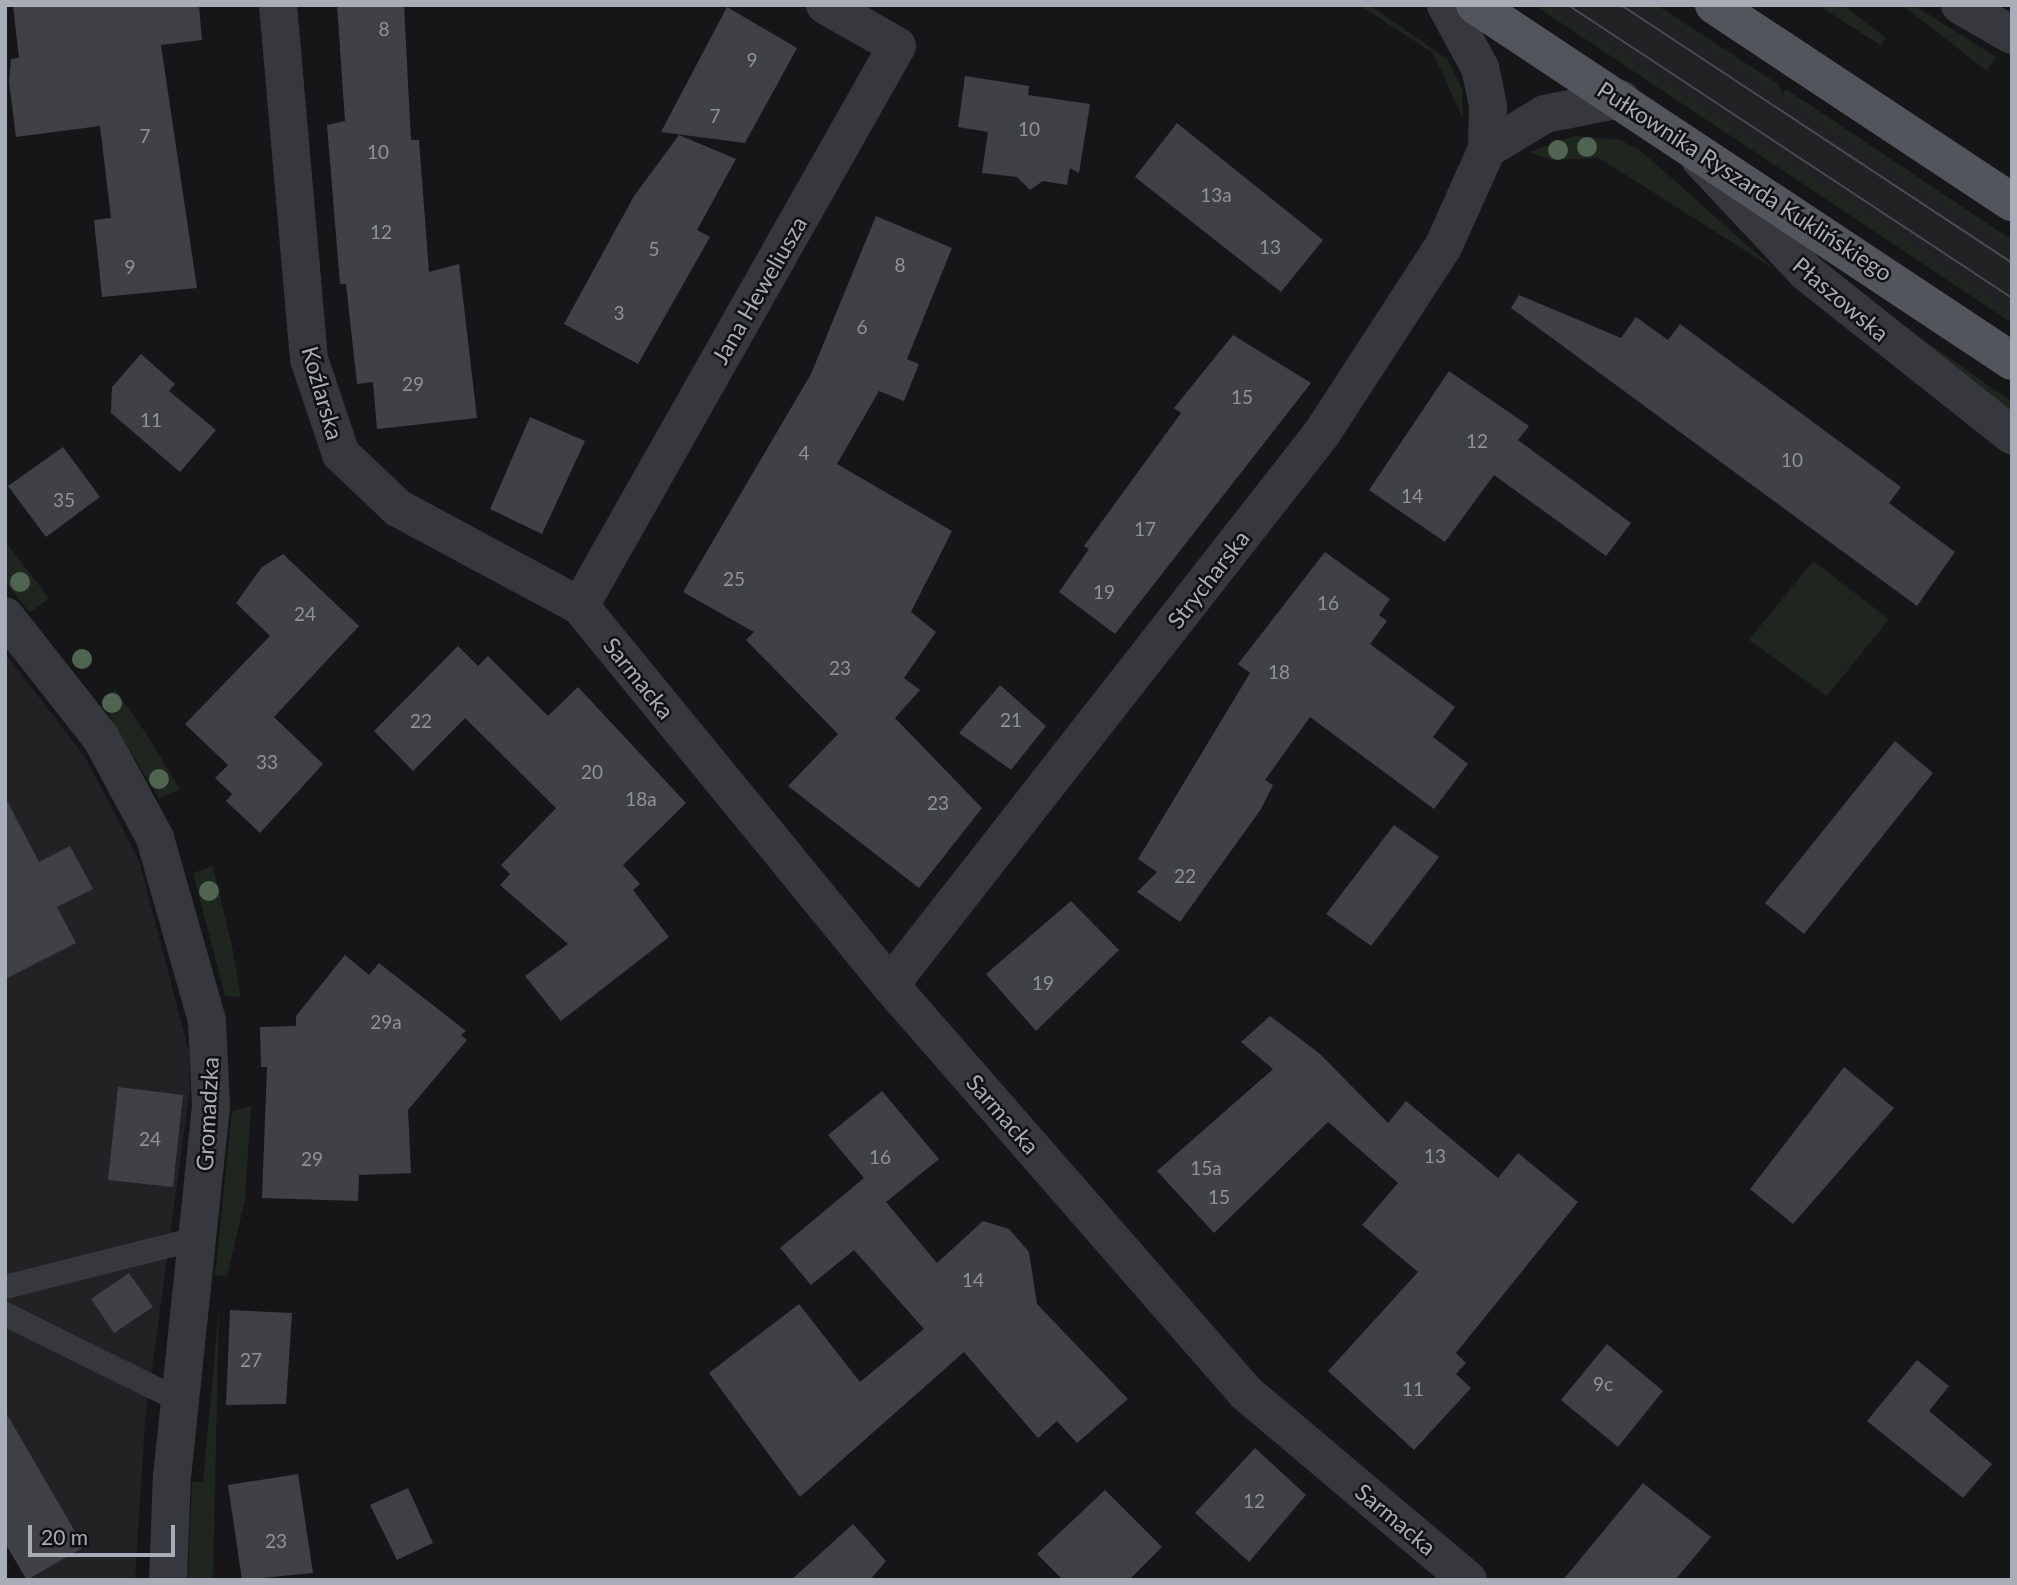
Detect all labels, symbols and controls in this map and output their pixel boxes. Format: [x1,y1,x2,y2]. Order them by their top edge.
house number: 8 [378,18,390,40]
house number: 9 [746,49,758,71]
street label: Pułkownika Ryszarda Kuklińskiego [1593,75,1897,287]
house number: 7 [709,105,721,127]
house number: 10 [1018,118,1040,140]
house number: 7 [139,125,151,147]
house number: 10 [367,141,389,163]
house number: 13a [1200,184,1232,206]
street label: Jana Heweliusza [706,211,812,369]
house number: 12 [370,221,392,243]
house number: 13 [1259,236,1281,258]
house number: 5 [648,238,660,260]
street label: Płaszowska [1788,251,1894,347]
house number: 8 [894,254,906,276]
house number: 9 [124,256,136,278]
house number: 3 [613,302,625,324]
house number: 6 [856,316,868,338]
street label: Koźlarska [297,343,349,443]
house number: 29 [402,373,424,395]
house number: 15 [1231,386,1253,408]
house number: 11 [140,409,162,431]
house number: 12 [1466,430,1488,452]
house number: 4 [798,442,810,464]
house number: 10 [1781,449,1803,471]
house number: 14 [1401,485,1423,507]
house number: 35 [53,489,75,511]
house number: 17 [1134,518,1156,540]
street label: Strycharska [1161,525,1255,633]
house number: 25 [723,568,745,590]
house number: 19 [1093,581,1115,603]
house number: 16 [1317,592,1339,614]
house number: 24 [294,603,316,625]
street label: Sarmacka [598,632,680,724]
house number: 23 [829,657,851,679]
house number: 18 [1268,661,1290,683]
house number: 21 [1000,709,1022,731]
house number: 22 [410,710,432,732]
house number: 33 [256,751,278,773]
house number: 20 [581,761,603,783]
house number: 18a [625,788,657,810]
house number: 23 [927,792,949,814]
house number: 22 [1174,865,1196,887]
house number: 19 [1032,972,1054,994]
house number: 29a [370,1011,402,1033]
street label: Gromadzka [190,1056,224,1172]
street label: Sarmacka [961,1069,1045,1159]
house number: 24 [139,1128,161,1150]
house number: 13 [1424,1145,1446,1167]
house number: 16 [869,1146,891,1168]
house number: 29 [301,1148,323,1170]
house number: 15a [1190,1157,1222,1179]
house number: 15 [1208,1186,1230,1208]
house number: 14 [962,1269,984,1291]
house number: 27 [240,1349,262,1371]
house number: 9c [1593,1373,1613,1395]
house number: 11 [1402,1378,1424,1400]
street label: Sarmacka [1350,1477,1442,1561]
house number: 12 [1243,1490,1265,1512]
scale bar [32,1512,178,1556]
text: 20 m [41,1524,88,1549]
house number: 23 [265,1530,287,1552]

